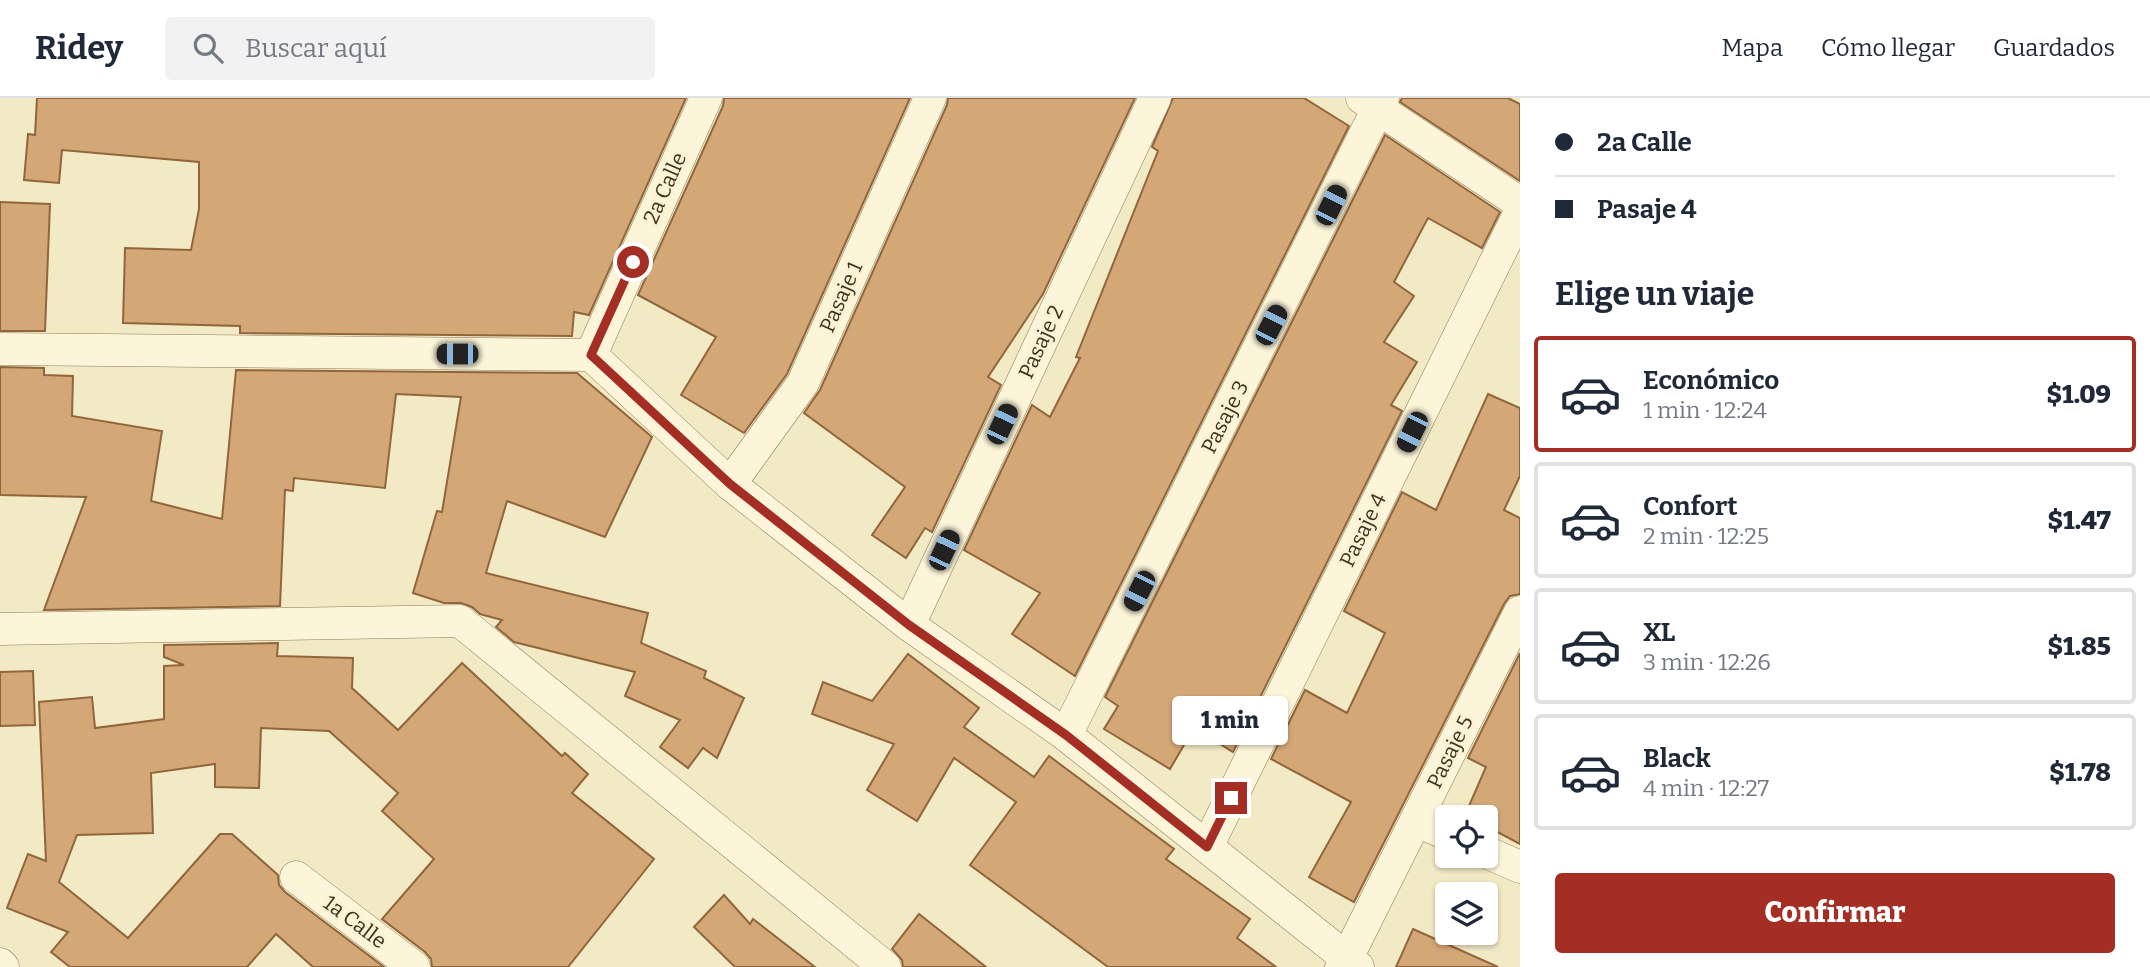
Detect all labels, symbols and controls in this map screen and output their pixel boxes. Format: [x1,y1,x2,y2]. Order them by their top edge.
search box [165,17,655,80]
text: Ridey [35,28,123,68]
icon: search [189,29,227,67]
text: Buscar aquí [245,33,387,64]
text: Mapa [1722,34,1783,62]
text: Cómo llegar [1821,34,1955,62]
text: Guardados [1993,34,2115,62]
text: 2a Calle [1597,127,1692,158]
street label: 2a Calle [638,148,692,228]
car [1313,182,1350,228]
text: Pasaje 4 [1597,194,1697,225]
route start [617,246,649,278]
street label: Pasaje 1 [814,257,868,337]
text: Elige un viaje [1555,275,1754,313]
street label: Pasaje 2 [1013,301,1069,383]
car [1253,302,1290,348]
car [437,344,479,365]
icon: car [1559,363,1622,426]
text: Económico [1643,365,1779,396]
street label: Pasaje 3 [1196,376,1254,458]
text: $1.09 [2047,379,2111,410]
text: 1 min · 12:24 [1643,396,1767,424]
car [984,401,1021,447]
car [1394,409,1431,455]
street label: Pasaje 4 [1334,489,1392,571]
icon: car [1559,489,1622,552]
text: Confort [1643,491,1738,522]
text: $1.47 [2048,505,2111,536]
text: 2 min · 12:25 [1643,522,1769,550]
car [926,527,963,573]
car [1121,568,1158,614]
icon: car [1559,615,1622,678]
text: XL [1643,617,1675,648]
text: $1.85 [2047,631,2111,662]
text: 3 min · 12:26 [1643,648,1771,676]
callout: 1 min [1173,696,1289,746]
text: 1 min [1201,706,1259,734]
street label: Pasaje 5 [1421,711,1479,793]
icon: car [1559,741,1622,804]
text: Black [1643,743,1711,774]
text: $1.78 [2049,757,2111,788]
text: 4 min · 12:27 [1643,774,1769,802]
route end [1215,782,1247,814]
map controls [1435,805,1498,945]
button: locate [1435,805,1498,868]
button: Confirmar [1555,873,2115,953]
button: layers [1435,882,1498,945]
street label: 1a Calle [318,890,392,954]

